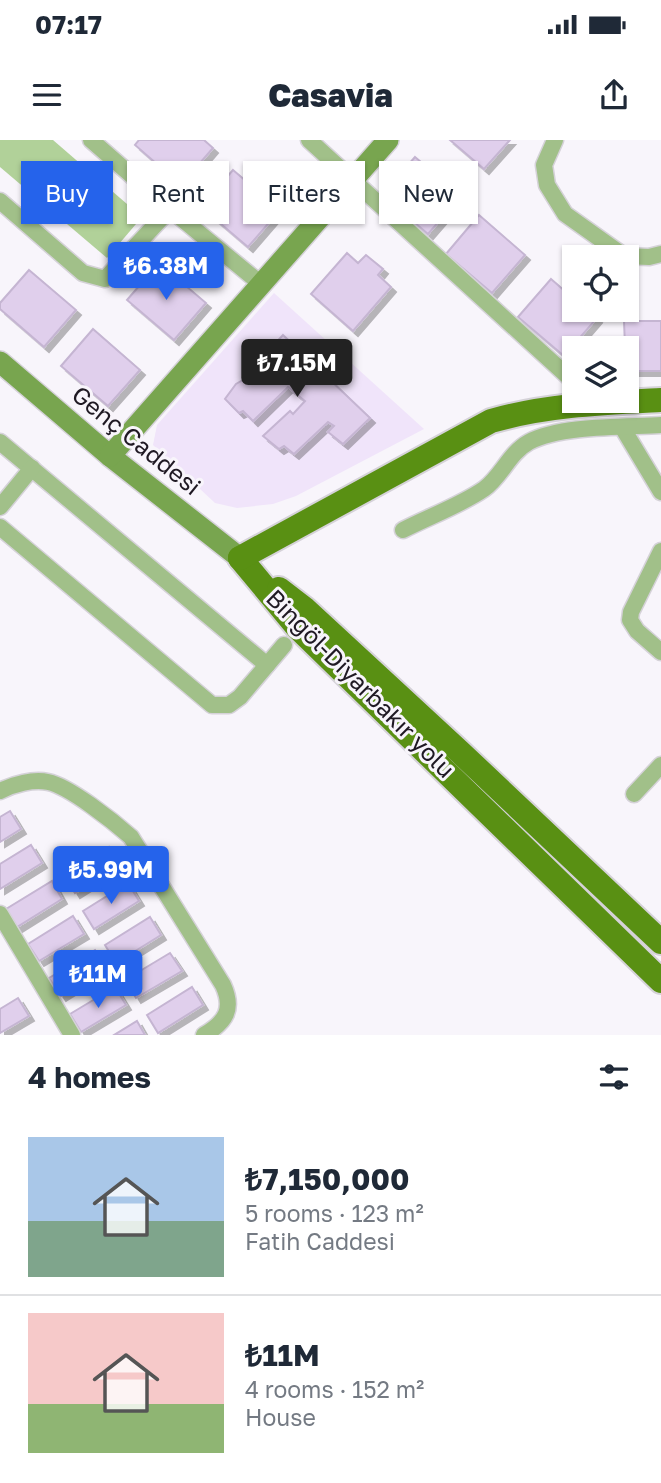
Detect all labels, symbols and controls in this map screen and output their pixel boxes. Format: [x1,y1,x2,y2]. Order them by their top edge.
text: 07:17 [35,9,102,40]
icon: menu [28,76,66,114]
text: Casavia [268,76,393,114]
icon: share [595,76,633,114]
chip: Buy [21,161,113,224]
chip: Rent [127,161,229,224]
chip: Filters [243,161,365,224]
chip: New [379,161,478,224]
pin: ₺6.38M [109,242,223,302]
map controls [562,245,639,413]
button: locate [562,245,639,322]
text: ₺6.38M [124,251,208,279]
button: layers [562,336,639,413]
pin: ₺7.15M [240,340,354,399]
text: ₺7.15M [257,348,337,376]
street label: Genç Caddesi [67,379,207,501]
street label: Bingöl-Diyarbakır yolu [261,583,461,783]
pin: ₺5.99M [54,846,168,906]
text: ₺5.99M [69,855,153,883]
pin: ₺11M [57,950,139,1010]
text: ₺11M [69,959,127,987]
icon: filters [595,1058,633,1096]
text: 4 homes [28,1059,151,1095]
text: ₺7,150,000 [245,1161,409,1197]
icon: home [84,1165,168,1249]
text: 5 rooms · 123 m² [245,1199,424,1227]
text: Fatih Caddesi [245,1227,395,1255]
text: ₺11M [245,1337,320,1373]
icon: home [84,1341,168,1425]
text: 4 rooms · 152 m² [245,1375,424,1403]
text: House [245,1403,316,1431]

